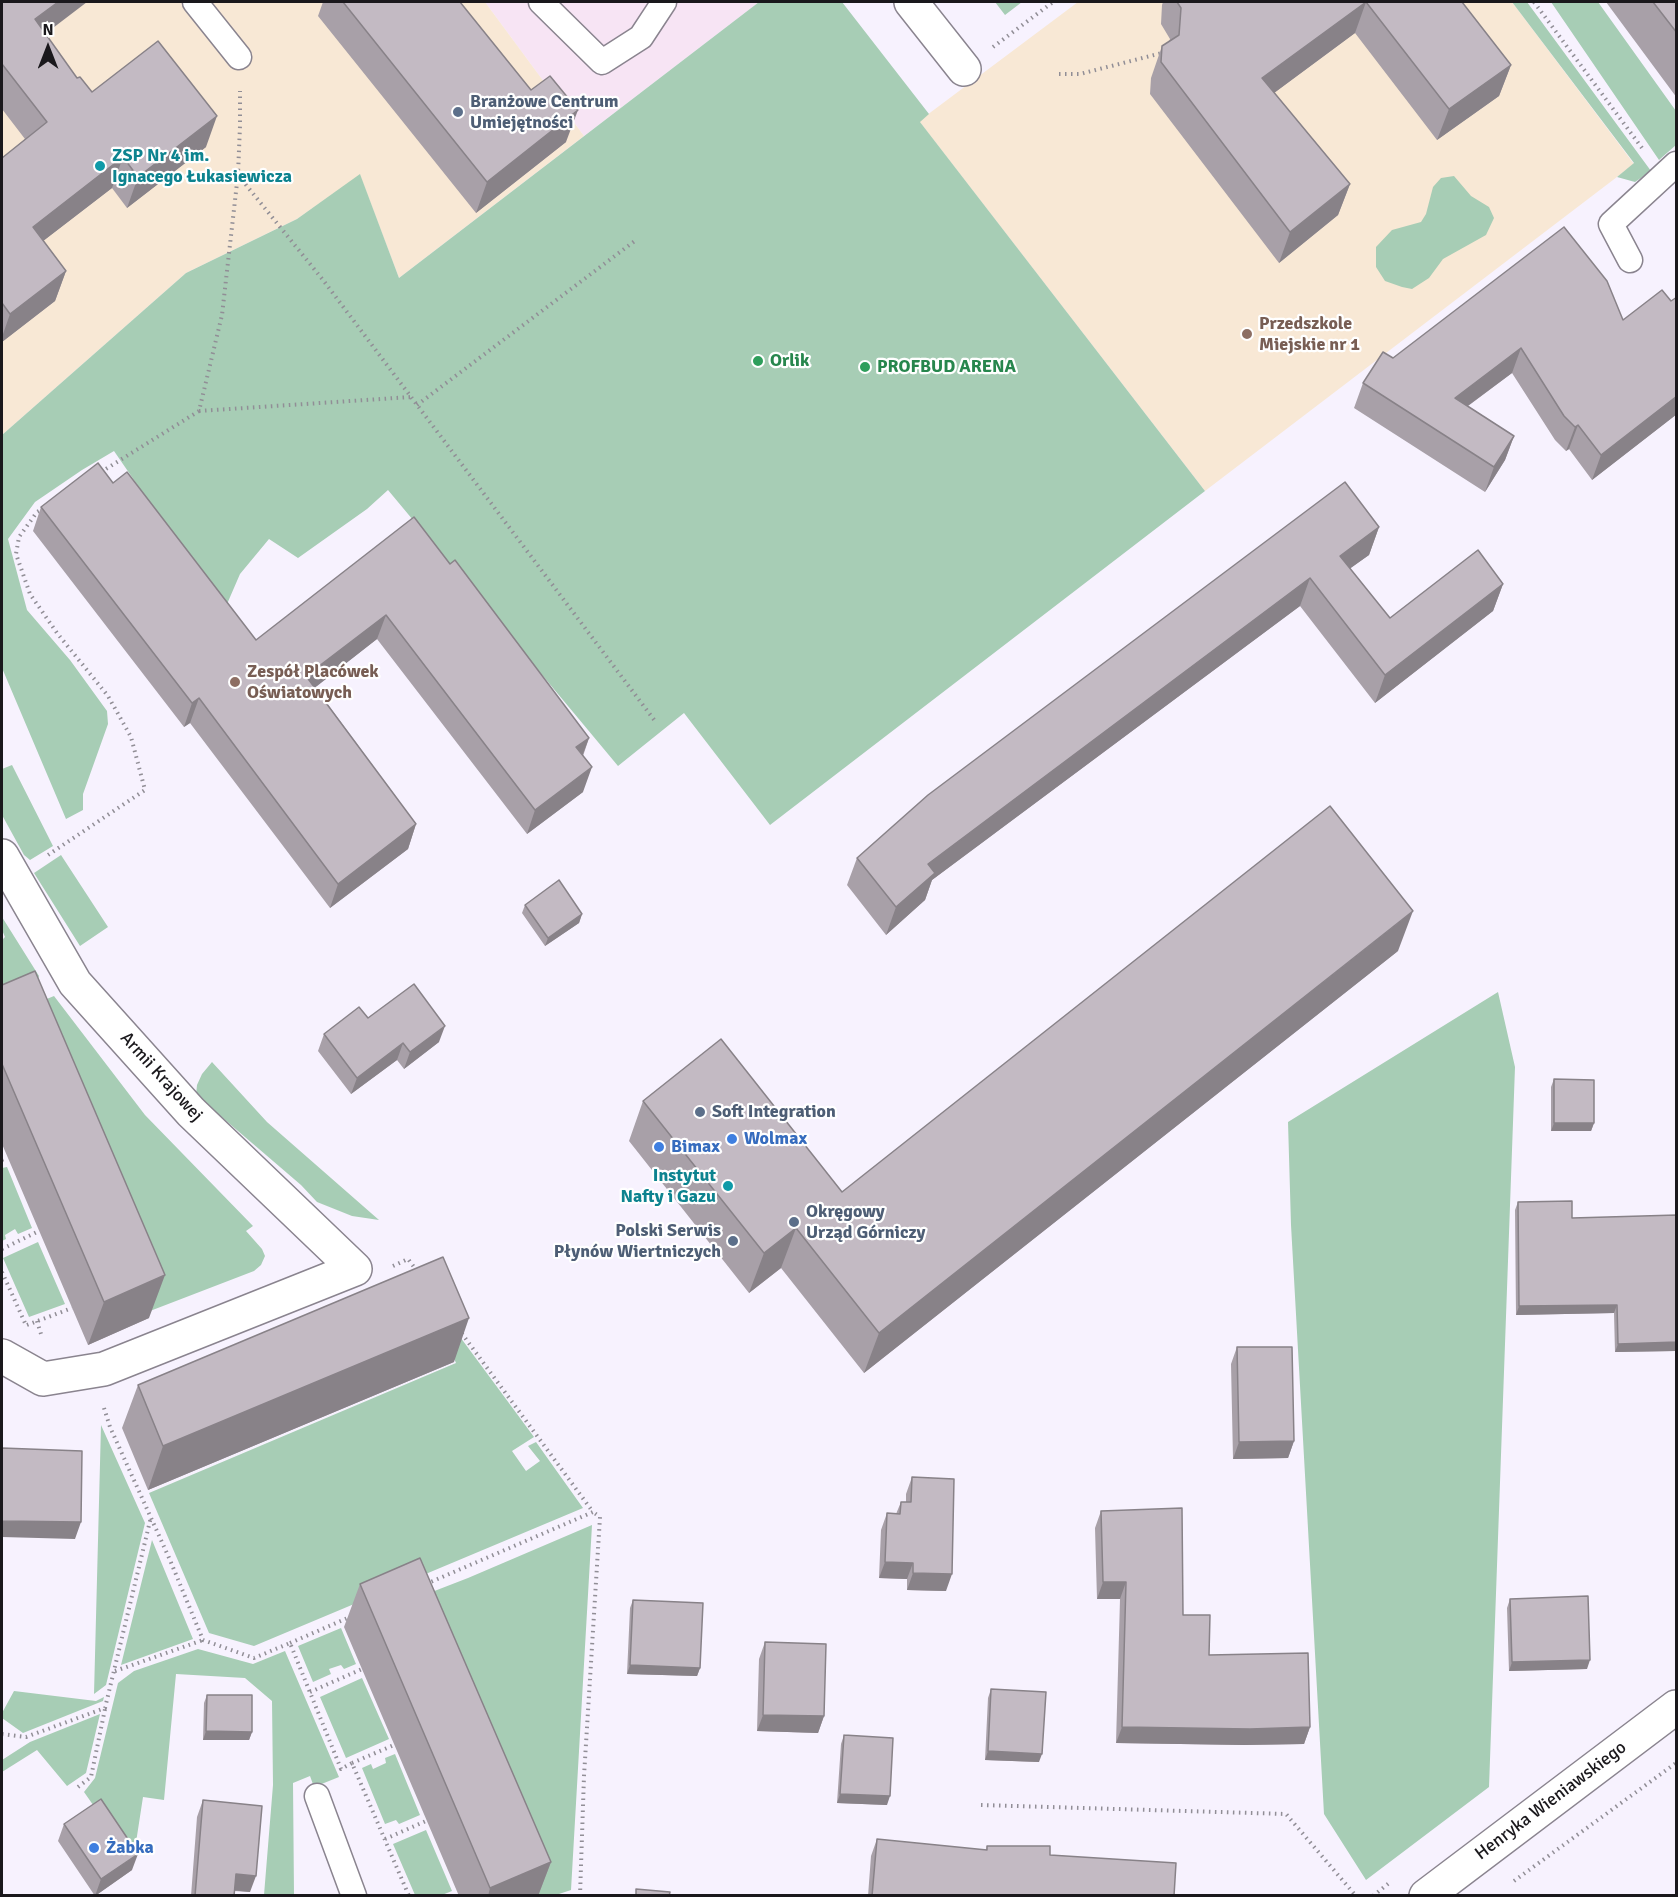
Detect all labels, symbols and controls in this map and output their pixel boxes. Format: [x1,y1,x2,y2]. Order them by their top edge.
north arrow [18,18,78,78]
text: N [42,20,54,40]
place label: Branżowe Centrum Umiejętności [470,91,619,134]
marker: Branżowe Centrum Umiejętności [451,105,465,119]
place label: ZSP Nr 4 im. Ignacego Łukasiewicza [112,145,292,188]
marker: ZSP Nr 4 im. Ignacego Łukasiewicza [93,159,107,173]
place label: Przedszkole Miejskie nr 1 [1259,313,1360,356]
marker: Przedszkole Miejskie nr 1 [1240,327,1254,341]
place label: Orlik [770,350,809,372]
marker: Orlik [751,354,765,368]
place label: PROFBUD ARENA [877,356,1016,378]
marker: PROFBUD ARENA [858,360,872,374]
place label: Zespół Placówek Oświatowych [247,661,379,704]
marker: Zespół Placówek Oświatowych [228,675,242,689]
street label: Armii Krajowej [115,1028,207,1126]
place label: Soft Integration [712,1101,836,1123]
marker: Soft Integration [693,1105,707,1119]
place label: Wolmax [744,1128,807,1150]
marker: Wolmax [725,1132,739,1146]
place label: Bimax [671,1136,720,1158]
marker: Bimax [652,1140,666,1154]
place label: Instytut Nafty i Gazu [620,1165,716,1208]
marker: Instytut Nafty i Gazu [721,1179,735,1193]
place label: Okręgowy Urząd Górniczy [806,1201,926,1244]
marker: Okręgowy Urząd Górniczy [787,1215,801,1229]
place label: Polski Serwis Płynów Wiertniczych [554,1220,721,1262]
marker: Polski Serwis Płynów Wiertniczych [726,1234,740,1248]
street label: Henryka Wieniawskiego [1471,1737,1631,1865]
place label: Żabka [106,1837,154,1859]
marker: Żabka [87,1841,101,1855]

